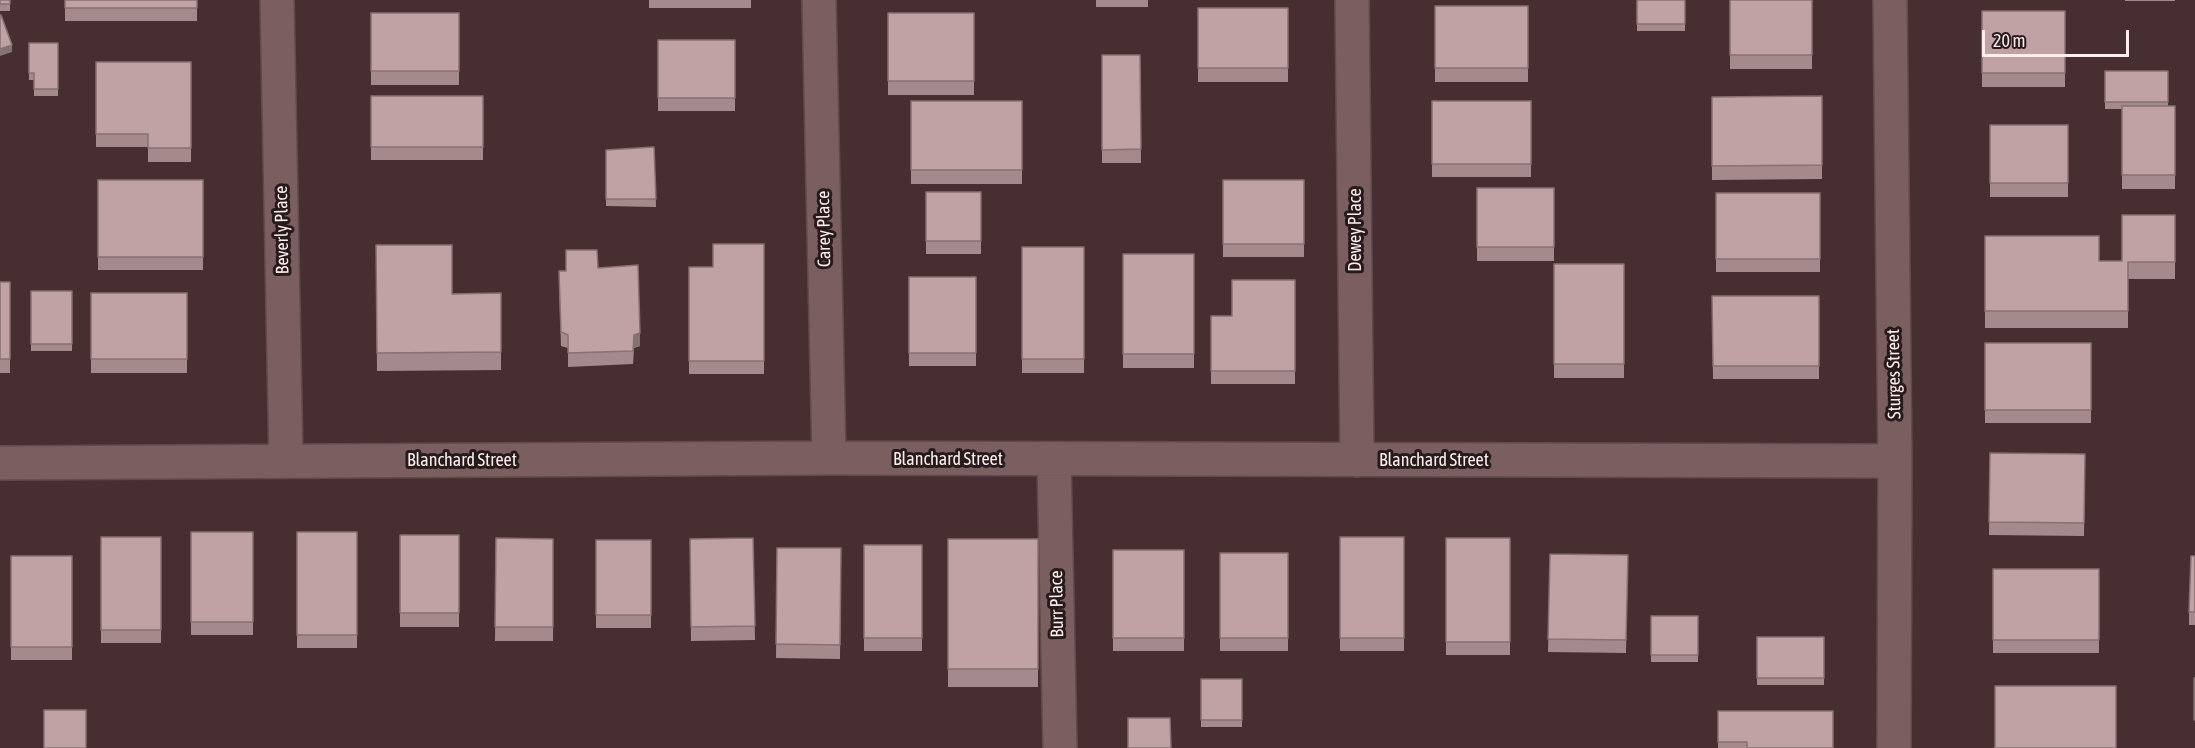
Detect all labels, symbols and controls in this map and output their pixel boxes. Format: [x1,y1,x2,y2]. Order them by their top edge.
scale bar [1985,18,2132,56]
text: 20 m [1993,30,2025,51]
street label: Beverly Place [270,186,294,274]
street label: Dewey Place [1344,188,1366,272]
street label: Carey Place [813,191,835,267]
street label: Sturges Street [1882,329,1906,419]
street label: Blanchard Street [893,448,1003,470]
street label: Blanchard Street [407,449,517,471]
street label: Blanchard Street [1379,449,1489,471]
street label: Burr Place [1046,570,1068,638]

